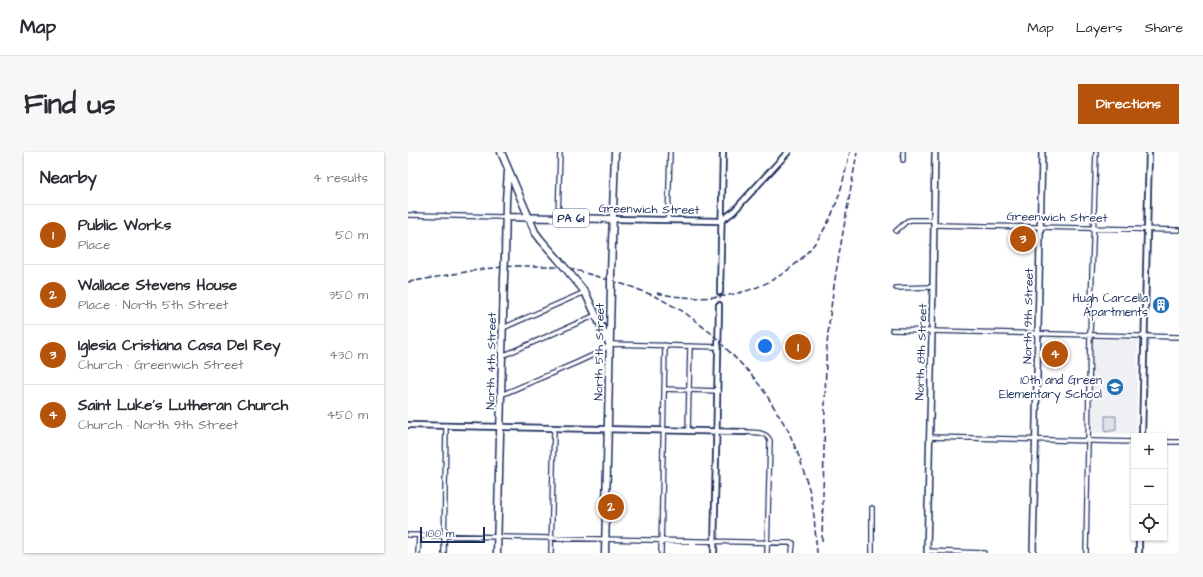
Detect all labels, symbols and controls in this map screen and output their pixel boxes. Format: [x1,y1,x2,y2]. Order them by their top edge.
text: Map [20,14,56,41]
text: Map [1027,18,1054,38]
text: Layers [1076,18,1123,38]
text: Share [1145,18,1183,38]
button: Directions [1078,84,1179,124]
text: Find us [24,85,115,124]
text: Nearby [40,166,97,190]
text: 4 results [313,169,368,187]
street label: Greenwich Street [598,200,700,219]
street label: Greenwich Street [1006,208,1108,227]
road number: PA 61 [553,209,589,227]
text: Public Works [78,215,171,236]
pin: 3 [1010,224,1036,254]
text: 1 [52,226,54,244]
text: 50 m [335,226,368,244]
text: Place [78,236,110,254]
street label: North 9th Street [1019,268,1038,364]
text: Wallace Stevens House [78,275,237,296]
text: 2 [49,286,57,304]
text: 350 m [329,286,368,304]
place label: Hugh Carcella Apartments [1073,290,1148,321]
building icon: Hugh Carcella Apartments [1151,295,1171,315]
text: Place · North 5th Street [78,296,228,314]
street label: North 5th Street [590,303,609,401]
street label: North 8th Street [911,303,932,401]
street label: North 4th Street [482,312,501,410]
pin: 1 [785,332,811,362]
text: Iglesia Cristiana Casa Del Rey [78,335,280,356]
your location [755,336,775,356]
pin: 4 [1042,339,1068,369]
text: 3 [50,346,56,364]
text: 430 m [329,346,368,364]
text: Church · Greenwich Street [78,356,244,374]
place label: 10th and Green Elementary School [999,372,1102,404]
school or university icon: 10th and Green Elementary School [1105,377,1125,397]
text: Saint Luke's Lutheran Church [78,395,288,416]
text: 4 [49,406,57,424]
text: 450 m [326,406,368,424]
text: Church · North 9th Street [78,416,238,434]
map controls [1131,433,1167,541]
button: + [1131,433,1167,469]
button: − [1131,469,1167,505]
pin: 2 [598,492,624,522]
button: locate [1131,505,1167,541]
scale bar [420,525,485,544]
text: 100 m [426,526,454,541]

